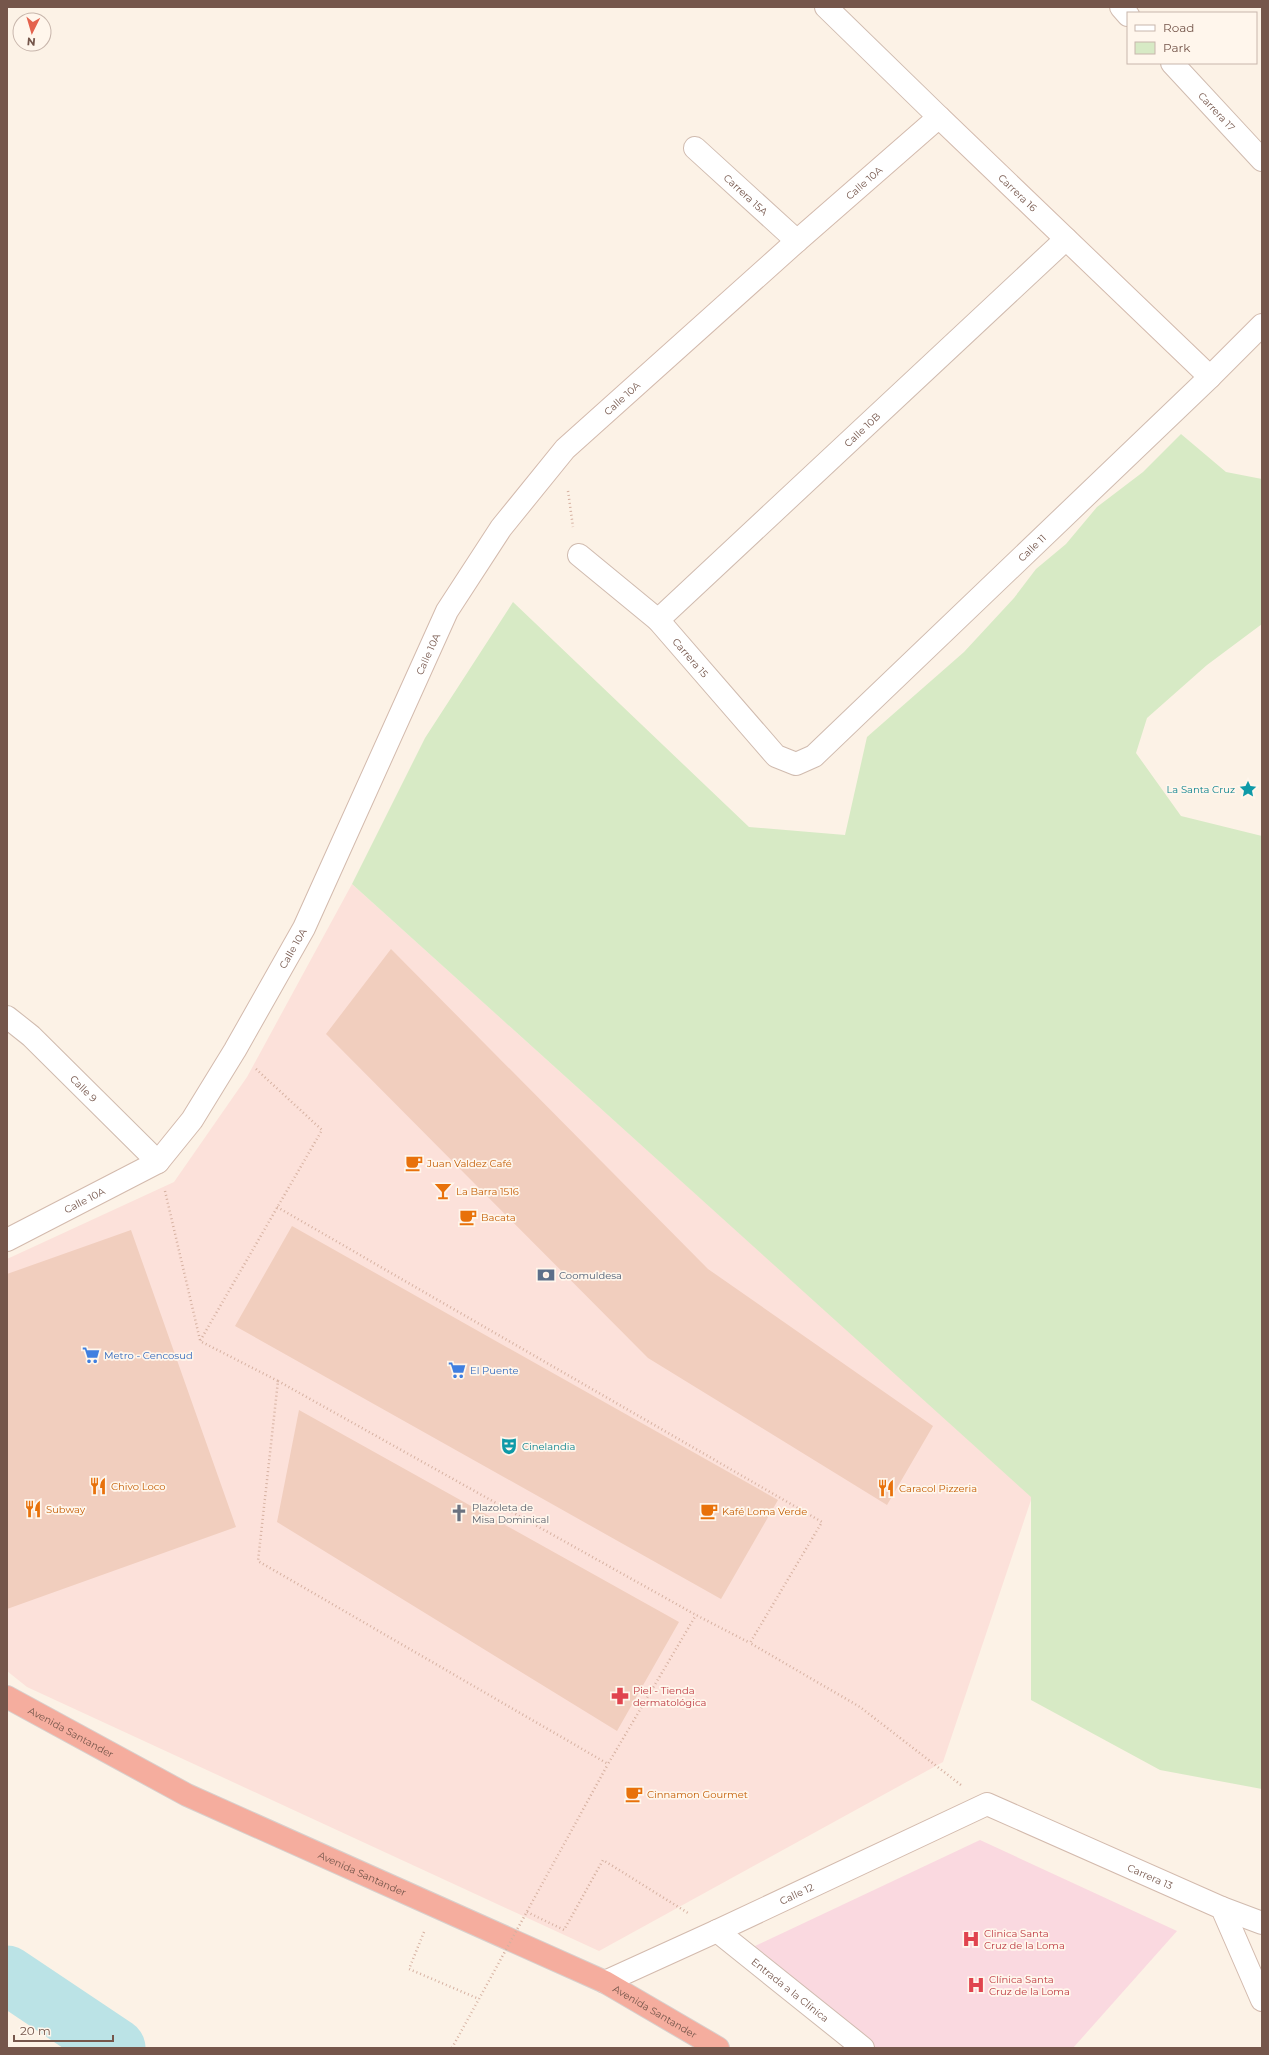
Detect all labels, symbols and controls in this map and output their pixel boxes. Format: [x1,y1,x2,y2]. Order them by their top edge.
north arrow [12,12,52,52]
legend [1127,12,1257,64]
text: Road [1163,20,1194,35]
text: N [26,35,36,49]
text: Park [1163,40,1191,55]
street label: Carrera 17 [1196,89,1238,134]
street label: Calle 10A [843,163,885,202]
street label: Carrera 15A [721,171,771,219]
street label: Carrera 16 [996,171,1040,214]
street label: Calle 10A [601,378,643,418]
street label: Calle 10B [841,410,883,450]
street label: Calle 11 [1015,531,1049,564]
street label: Calle 10A [413,630,443,677]
street label: Carrera 15 [670,635,711,680]
place icon: La Santa Cruz [1238,779,1258,799]
place label: La Santa Cruz [1166,783,1235,796]
street label: Calle 10A [276,925,310,971]
street label: Calle 9 [67,1072,100,1105]
cafe icon: Juan Valdez Café [404,1153,424,1173]
place label: Juan Valdez Café [426,1157,512,1170]
bar icon: La Barra 1516 [433,1181,453,1201]
street label: Calle 10A [62,1184,108,1216]
place label: La Barra 1516 [456,1185,519,1198]
cafe icon: Bacata [458,1207,478,1227]
place label: Bacata [481,1211,516,1224]
bank icon: Coomuldesa [536,1265,556,1285]
place label: Coomuldesa [559,1269,622,1282]
supermarket icon: Metro - Cencosud [81,1345,101,1365]
place label: Metro - Cencosud [104,1349,193,1362]
supermarket icon: El Puente [447,1360,467,1380]
place label: El Puente [470,1364,519,1377]
theatre icon: Cinelandia [499,1436,519,1456]
place label: Cinelandia [522,1440,575,1453]
restaurant icon: Chivo Loco [88,1476,108,1496]
restaurant icon: Caracol Pizzeria [876,1478,896,1498]
place label: Chivo Loco [111,1480,166,1493]
place label: Caracol Pizzeria [899,1482,977,1495]
restaurant icon: Subway [23,1499,43,1519]
place label: Plazoleta de Misa Dominical [472,1501,549,1526]
cafe icon: Kafé Loma Verde [699,1501,719,1521]
place label: Subway [46,1503,86,1516]
church icon: Plazoleta de Misa Dominical [449,1503,469,1523]
place label: Kafé Loma Verde [722,1505,807,1518]
place label: Piel - Tienda dermatológica [633,1684,706,1709]
pharmacy icon: Piel - Tienda dermatológica [610,1686,630,1706]
street label: Avenida Santander [26,1703,116,1760]
cafe icon: Cinnamon Gourmet [624,1784,644,1804]
place label: Cinnamon Gourmet [647,1788,748,1801]
street label: Avenida Santander [316,1848,408,1899]
street label: Carrera 13 [1126,1861,1175,1892]
street label: Calle 12 [777,1880,816,1907]
place label: Clinica Santa Cruz de la Loma [984,1927,1065,1952]
hospital icon: Clinica Santa Cruz de la Loma [961,1929,981,1949]
street label: Entrada a la Clínica [749,1955,832,2025]
place label: Clínica Santa Cruz de la Loma [989,1973,1070,1998]
hospital icon: Clínica Santa Cruz de la Loma [966,1975,986,1995]
street label: Avenida Santander [611,1982,700,2041]
scale bar [14,2017,113,2043]
text: 20 m [20,2023,51,2038]

